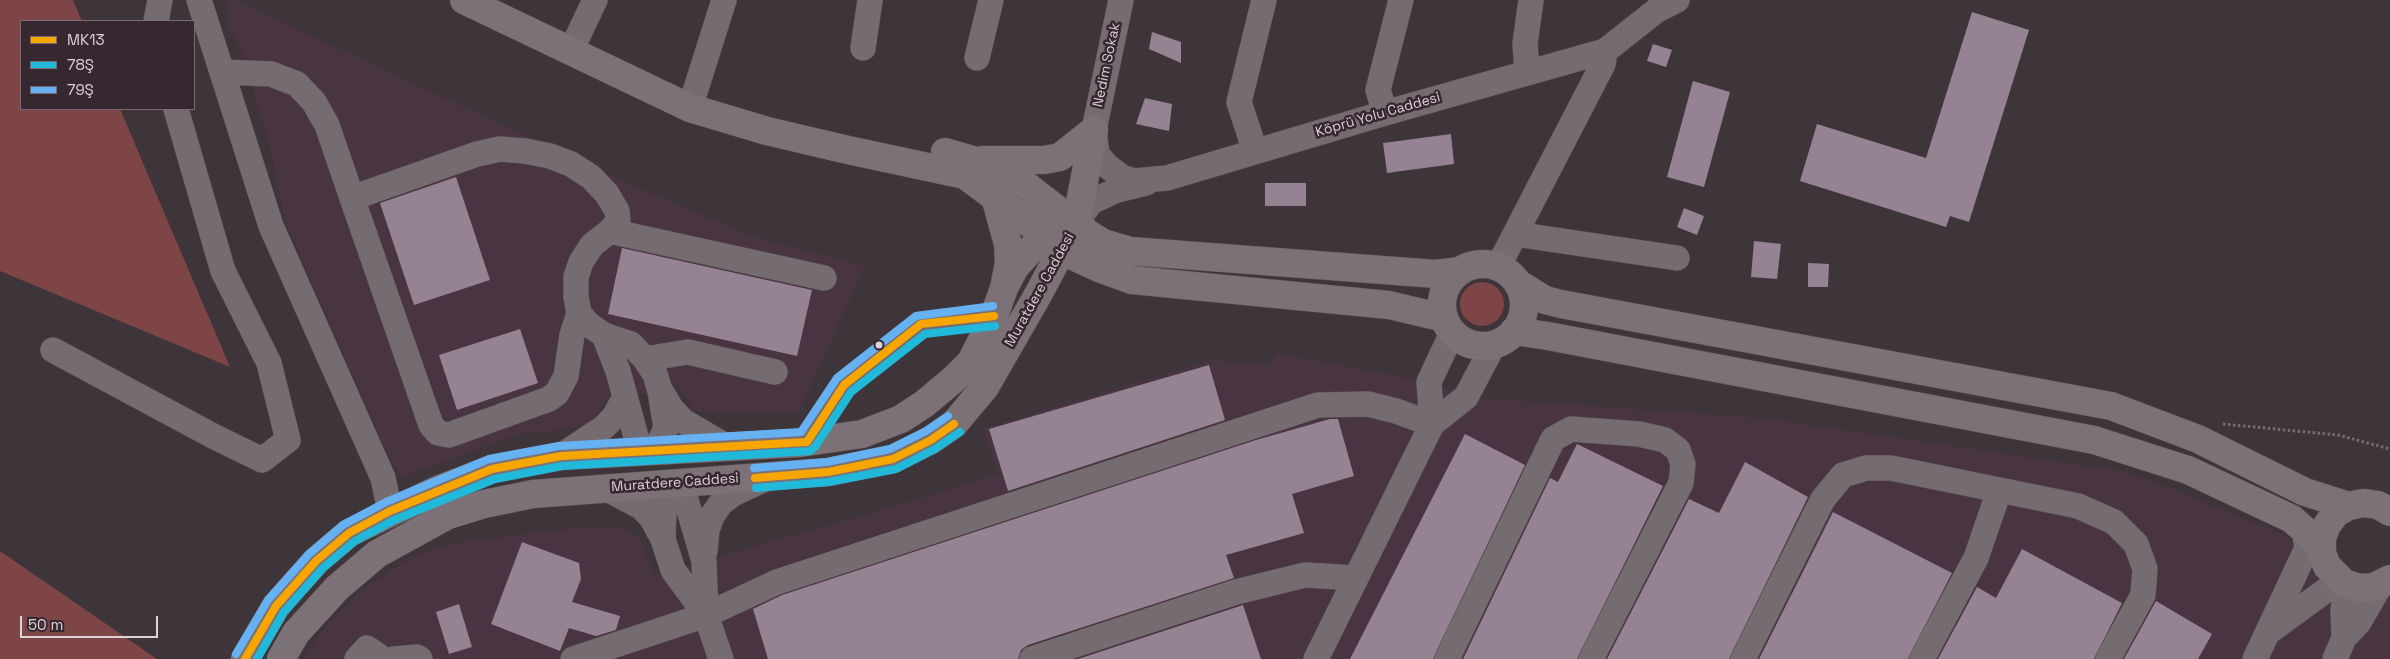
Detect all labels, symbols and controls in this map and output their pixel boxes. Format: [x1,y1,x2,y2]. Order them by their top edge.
legend [20,20,195,110]
street label: Nedim Sokak [1090,21,1124,109]
text: MK13 [67,30,104,49]
text: 78Ş [67,55,94,74]
text: 79Ş [67,80,94,99]
street label: Köprü Yolu Caddesi [1314,89,1442,141]
street label: Muratdere Caddesi [1002,230,1078,350]
unlabelled marker [874,340,884,350]
street label: Muratdere Caddesi [611,470,739,496]
scale bar [22,606,160,638]
text: 50 m [28,615,63,634]

